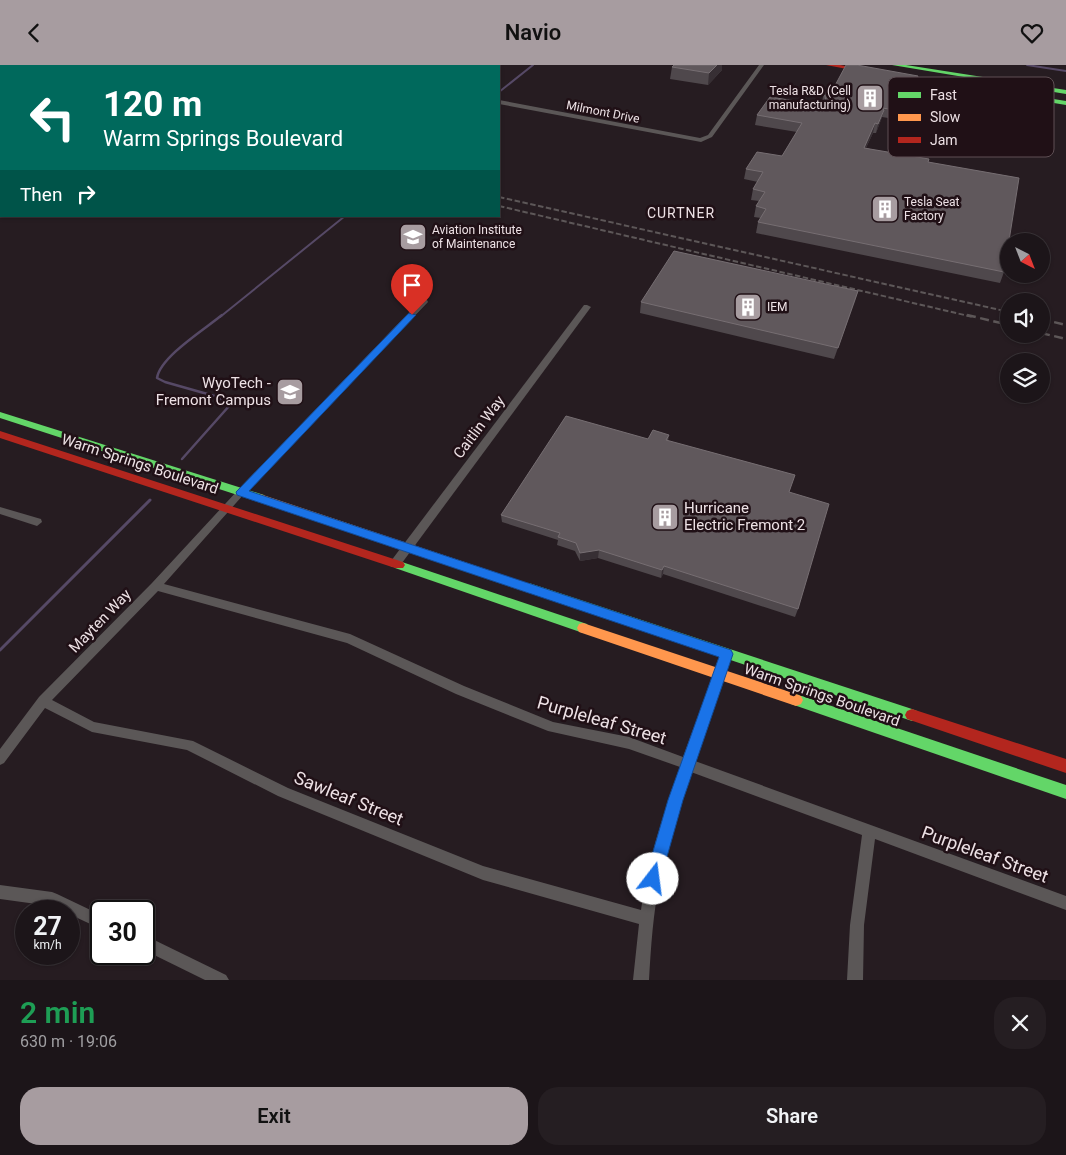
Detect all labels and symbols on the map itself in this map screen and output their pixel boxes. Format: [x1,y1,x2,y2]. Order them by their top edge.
legend [888,77,1054,157]
building icon: Tesla R&D (Cell manufacturing) [855,83,885,113]
place label: Tesla R&D (Cell manufacturing) [769,84,851,112]
text: Fast [930,87,957,103]
street label: Milmont Drive [565,98,641,126]
text: Slow [930,109,961,125]
text: Jam [930,132,958,148]
building icon: Tesla Seat Factory [870,194,900,224]
place label: Tesla Seat Factory [904,195,960,223]
district label: CURTNER [647,205,715,221]
school or university icon: Aviation Institute of Maintenance [398,222,428,252]
place label: Aviation Institute of Maintenance [432,223,522,251]
north arrow [1000,233,1050,283]
pin [391,264,433,315]
building icon: IEM [733,292,763,322]
place label: IEM [767,300,788,314]
place label: WyoTech - Fremont Campus [156,374,271,409]
school or university icon: WyoTech - Fremont Campus [275,377,305,407]
street label: Caitlin Way [450,392,508,462]
street label: Warm Springs Boulevard [59,430,221,498]
place label: Hurricane Electric Fremont 2 [684,499,805,534]
building icon: Hurricane Electric Fremont 2 [650,502,680,532]
street label: Mayten Way [65,585,135,657]
street label: Warm Springs Boulevard [742,660,902,730]
street label: Purpleleaf Street [535,692,669,748]
street label: Sawleaf Street [291,767,407,829]
street label: Purpleleaf Street [919,821,1051,887]
position arrow [626,852,678,904]
speed limit sign: 30 [90,900,155,965]

